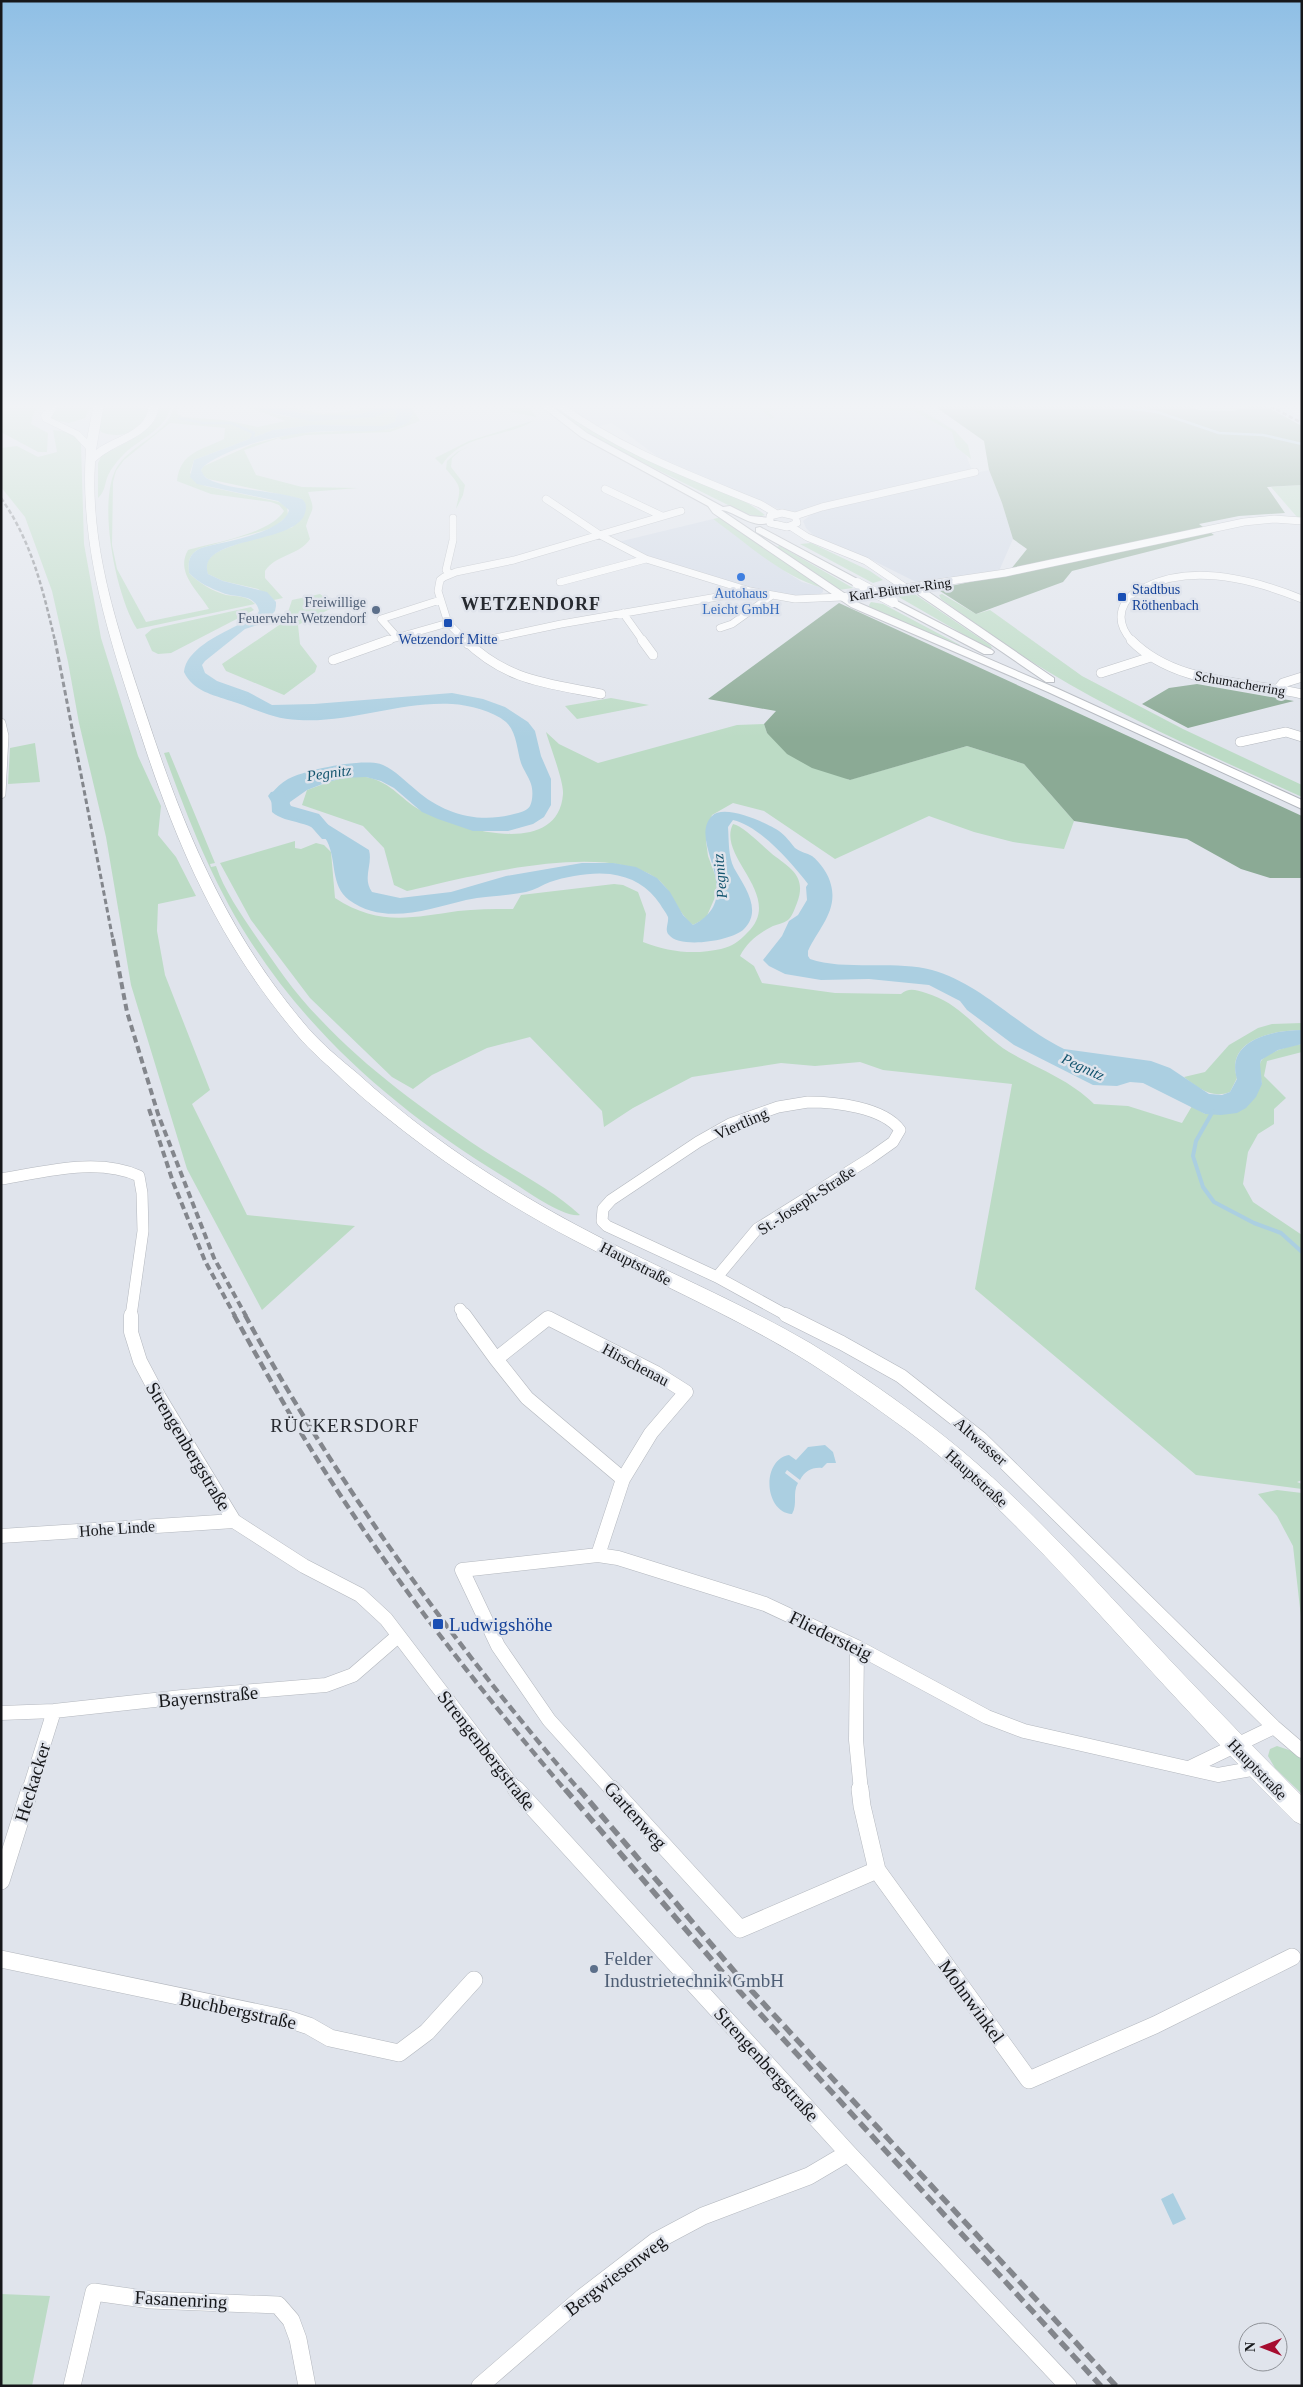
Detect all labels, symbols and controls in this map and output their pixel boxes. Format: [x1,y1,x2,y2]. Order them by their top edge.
marker: Autohaus Leicht GmbH [735,571,747,583]
street label: Karl-Büttner-Ring [848,575,952,604]
place label: Stadtbus Röthenbach [1132,582,1199,613]
place label: Autohaus Leicht GmbH [702,586,780,617]
marker: Stadtbus Röthenbach [1116,591,1128,603]
district label: WETZENDORF [461,594,601,614]
place label: Freiwillige Feuerwehr Wetzendorf [238,595,366,626]
marker: Freiwillige Feuerwehr Wetzendorf [370,604,382,616]
marker: Wetzendorf Mitte [442,617,454,629]
place label: Wetzendorf Mitte [399,632,497,647]
street label: Schumacherring [1193,668,1286,699]
water label: Pegnitz [305,762,353,784]
water label: Pegnitz [710,853,730,900]
water label: Pegnitz [1058,1050,1107,1084]
street label: Viertling [712,1104,771,1144]
street label: St.-Joseph-Straße [754,1163,859,1239]
street label: Hauptstraße [597,1238,674,1289]
street label: Hirschenau [600,1340,672,1389]
street label: Strengenbergstraße [142,1378,235,1514]
street label: Altwasser [951,1414,1011,1469]
district label: RÜCKERSDORF [270,1415,420,1436]
street label: Hauptstraße [942,1446,1011,1511]
street label: Hohe Linde [79,1517,156,1540]
street label: Fliedersteig [786,1606,876,1665]
place label: Ludwigshöhe [449,1614,552,1635]
marker: Ludwigshöhe [431,1617,445,1631]
street label: Bayernstraße [157,1682,259,1711]
street label: Strengenbergstraße [433,1686,540,1814]
street label: Hauptstraße [1224,1736,1291,1804]
street label: Heckacker [11,1740,55,1824]
street label: Gartenweg [600,1777,672,1854]
place label: Felder Industrietechnik GmbH [604,1948,784,1991]
street label: Mohnwinkel [935,1956,1009,2047]
marker: Felder Industrietechnik GmbH [588,1963,600,1975]
street label: Buchbergstraße [178,1988,298,2033]
street label: Strengenbergstraße [710,2003,823,2126]
street label: Bergwiesenweg [561,2230,670,2320]
street label: Fasanenring [134,2287,228,2312]
north arrow [1238,2322,1288,2372]
text: N [1243,2342,1258,2352]

